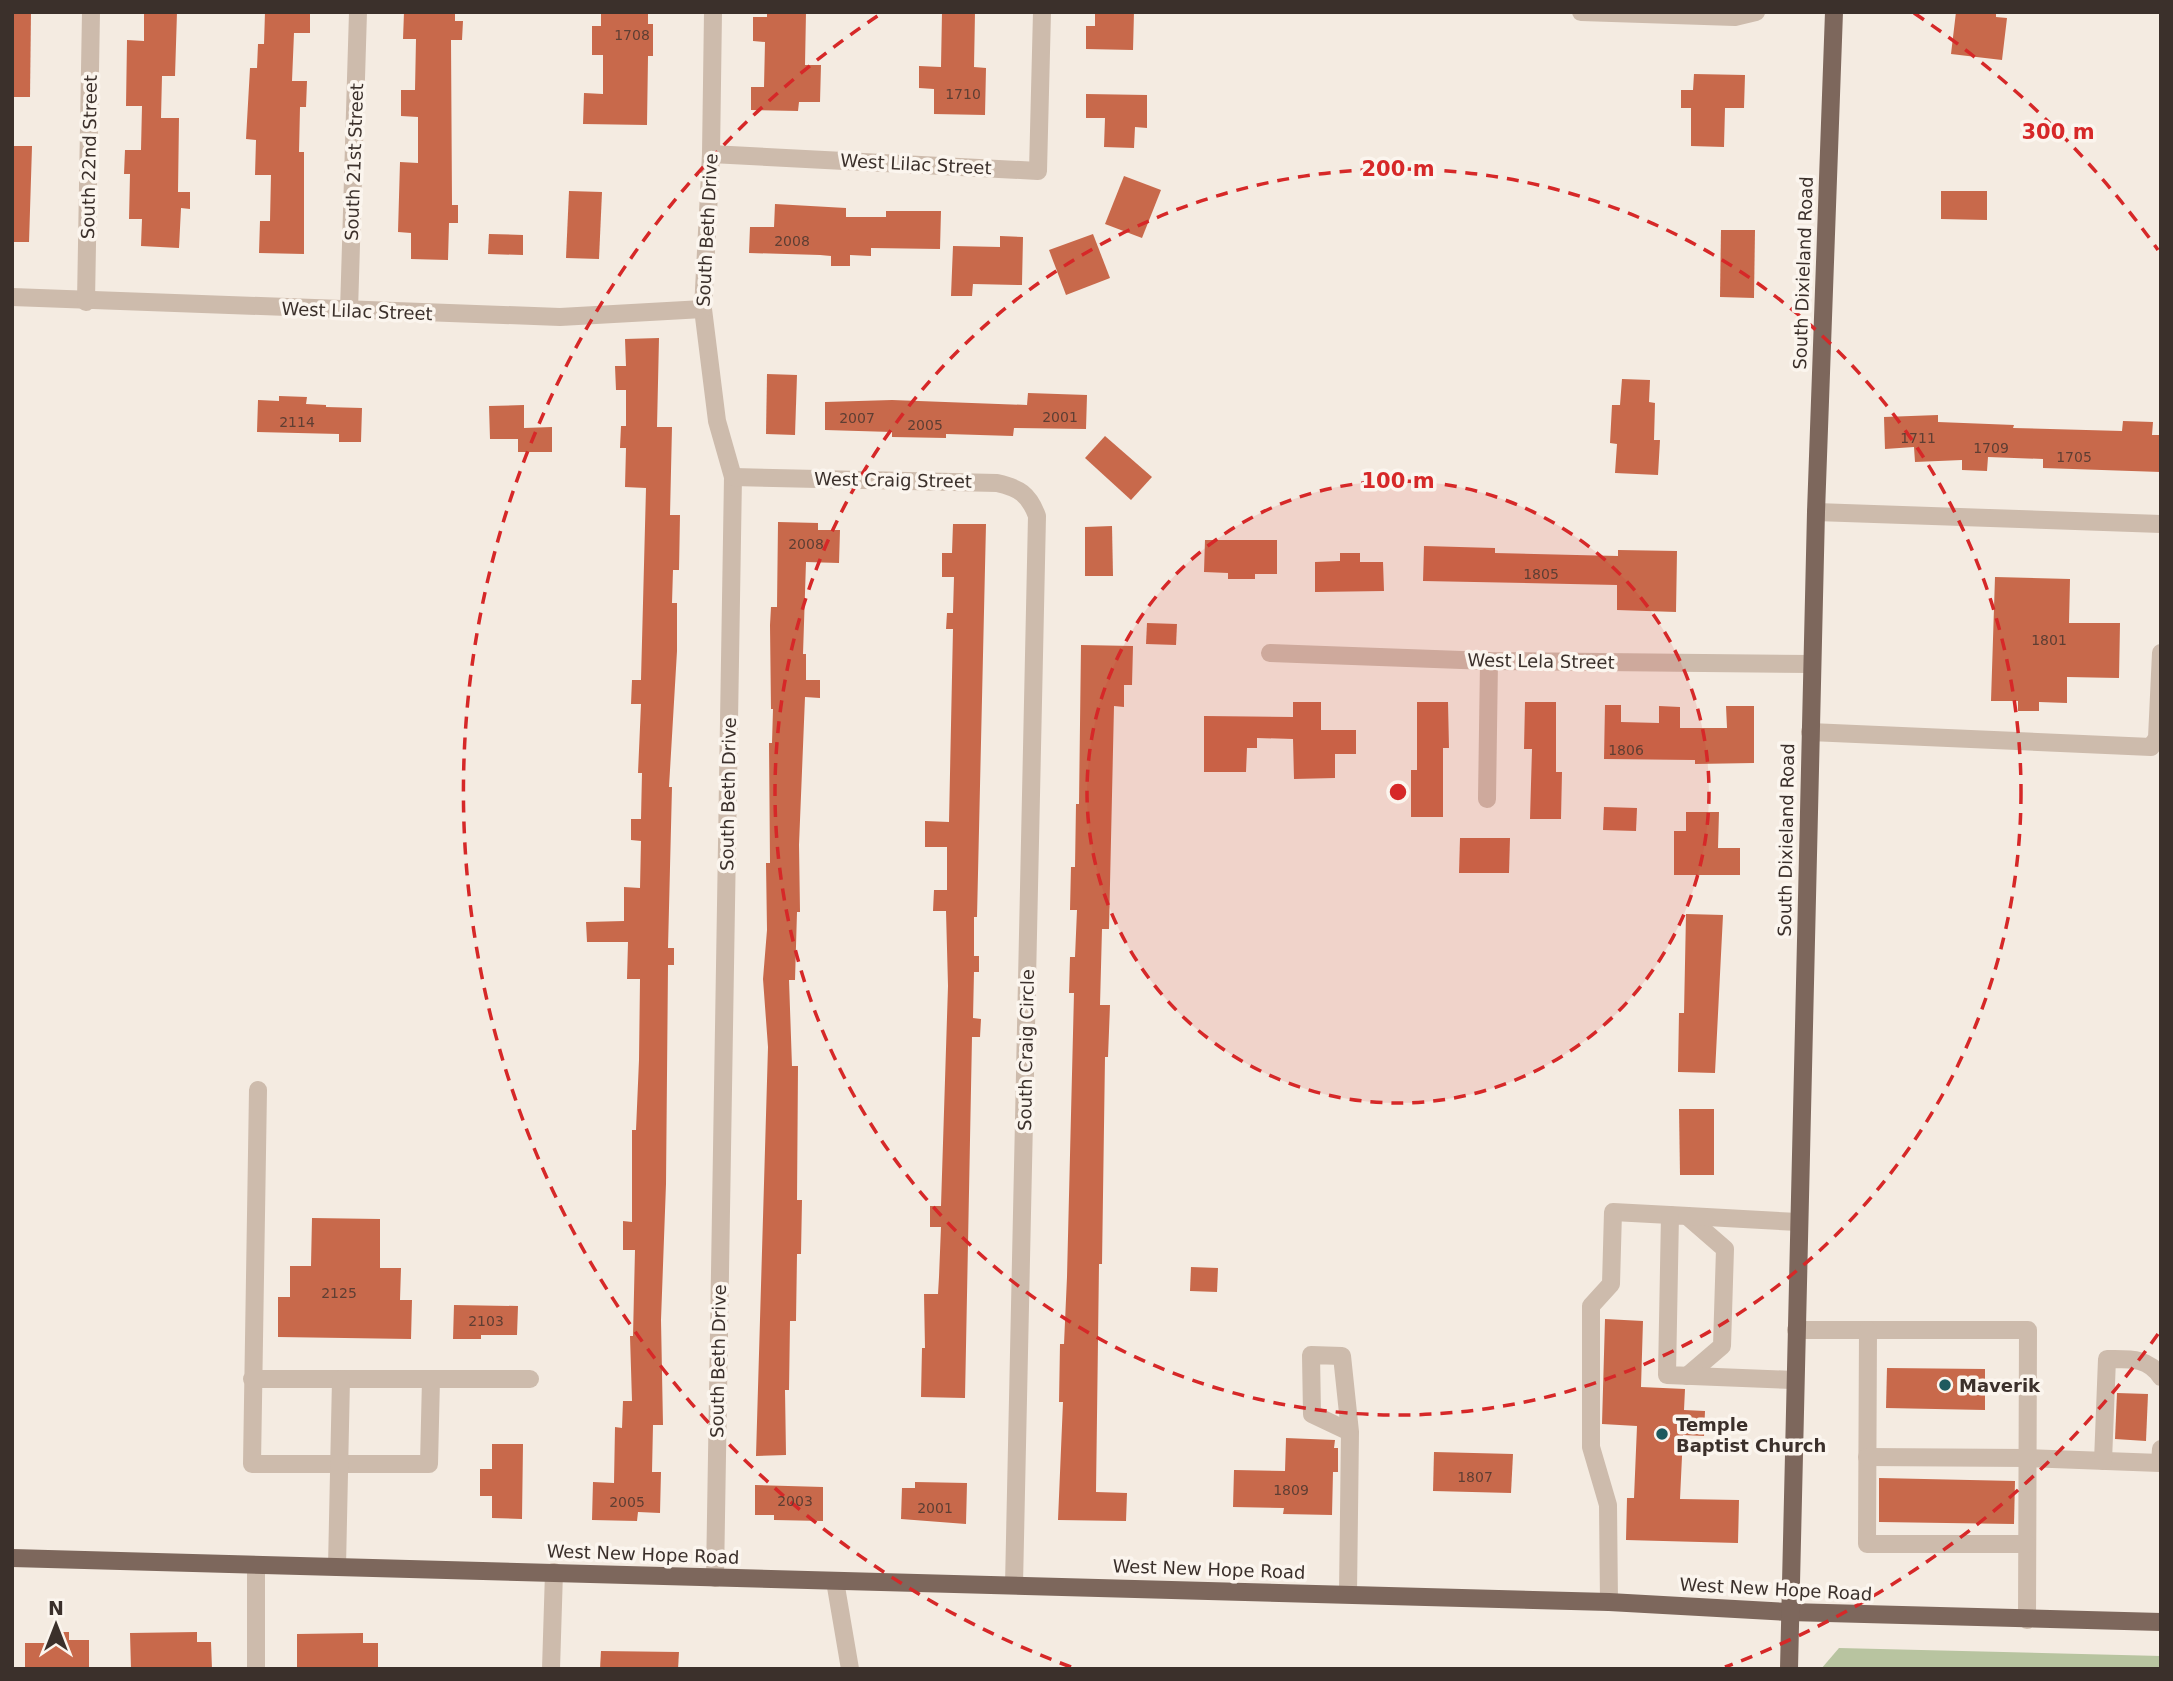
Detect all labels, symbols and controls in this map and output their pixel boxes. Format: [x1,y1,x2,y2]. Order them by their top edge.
house number: 1708 [614,27,650,43]
street label: South 22nd Street [77,75,101,239]
street label: South 21st Street [341,83,367,241]
house number: 1710 [945,86,981,102]
text: 300 m [2021,120,2095,144]
street label: West Lilac Street [840,150,992,178]
street label: South Beth Drive [692,153,722,307]
text: 200 m [1361,157,1435,181]
street label: South Dixieland Road [1789,176,1817,370]
house number: 2008 [774,233,810,249]
street label: West Lilac Street [281,298,433,324]
house number: 2001 [1042,409,1078,425]
house number: 2007 [839,410,875,426]
house number: 2114 [279,414,315,430]
house number: 2005 [907,417,943,433]
house number: 1711 [1900,430,1936,446]
house number: 1709 [1973,440,2009,456]
house number: 1705 [2056,449,2092,465]
street label: West Craig Street [814,468,972,492]
text: 100 m [1361,469,1435,493]
house number: 2008 [788,536,824,552]
house number: 1805 [1523,566,1559,582]
house number: 1801 [2031,632,2067,648]
street label: West Lela Street [1467,649,1615,673]
street label: South Beth Drive [716,717,740,871]
house number: 1806 [1608,742,1644,758]
street label: South Dixieland Road [1774,743,1798,937]
centre of rings [1386,780,1410,804]
street label: South Craig Circle [1014,969,1038,1131]
street label: South Beth Drive [706,1284,730,1438]
house number: 2125 [321,1285,357,1301]
house number: 2103 [468,1313,504,1329]
place label: Maverik [1959,1375,2041,1396]
marker: Maverik [1937,1377,1953,1393]
place label: Temple Baptist Church [1676,1414,1826,1456]
marker: Temple Baptist Church [1654,1426,1670,1442]
house number: 1807 [1457,1469,1493,1485]
house number: 1809 [1273,1482,1309,1498]
house number: 2003 [777,1493,813,1509]
house number: 2005 [609,1494,645,1510]
house number: 2001 [917,1500,953,1516]
street label: West New Hope Road [546,1540,740,1568]
street label: West New Hope Road [1112,1555,1306,1583]
street label: West New Hope Road [1679,1573,1873,1605]
north arrow [21,1590,91,1660]
text: N [48,1597,64,1619]

